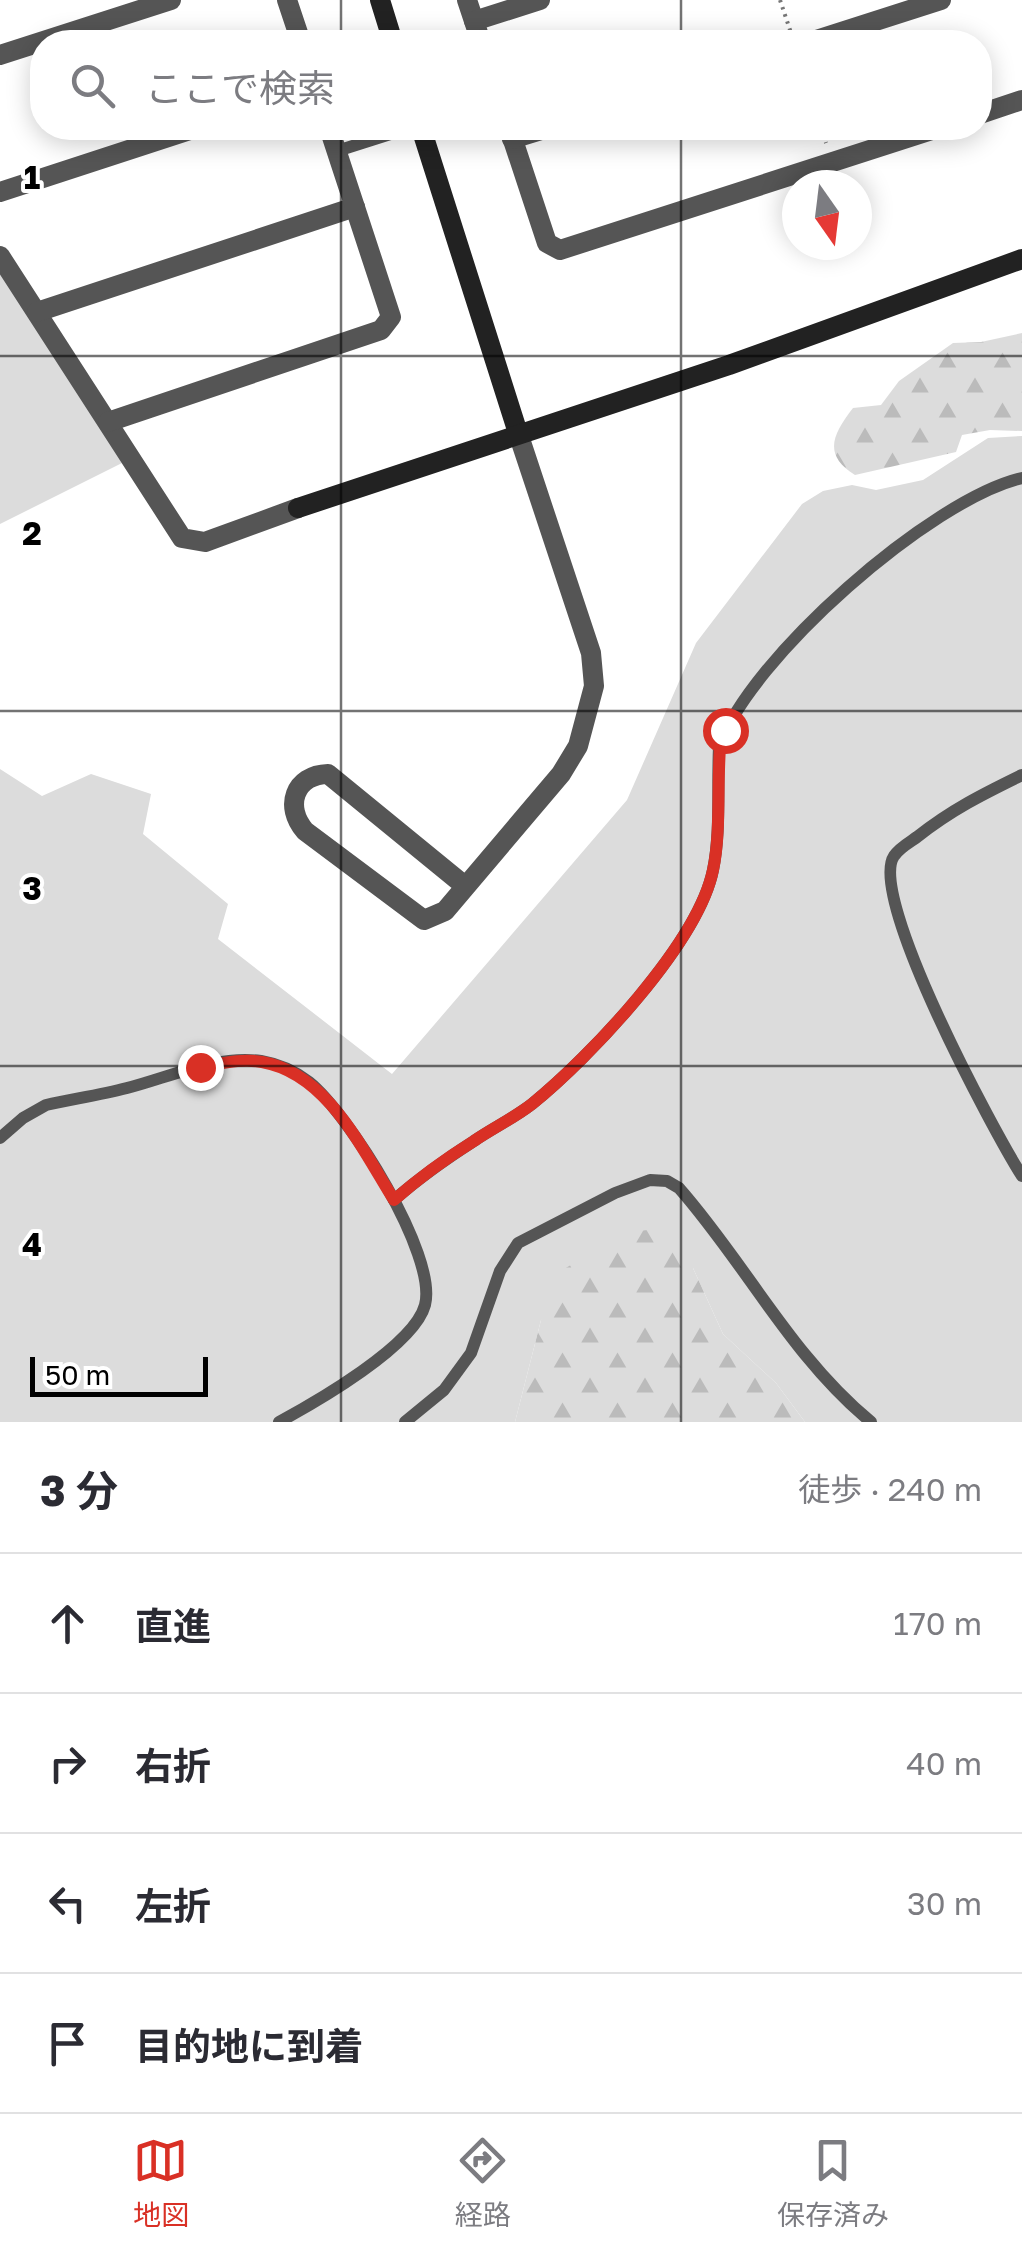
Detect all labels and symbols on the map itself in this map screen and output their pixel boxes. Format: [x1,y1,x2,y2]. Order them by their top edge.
text: 1 [24,158,40,196]
north arrow [782,170,872,260]
text: 2 [22,514,42,552]
route start [703,708,749,754]
text: 3 [22,869,42,907]
route end [178,1045,224,1091]
text: 4 [22,1225,42,1263]
scale bar [30,1352,208,1396]

